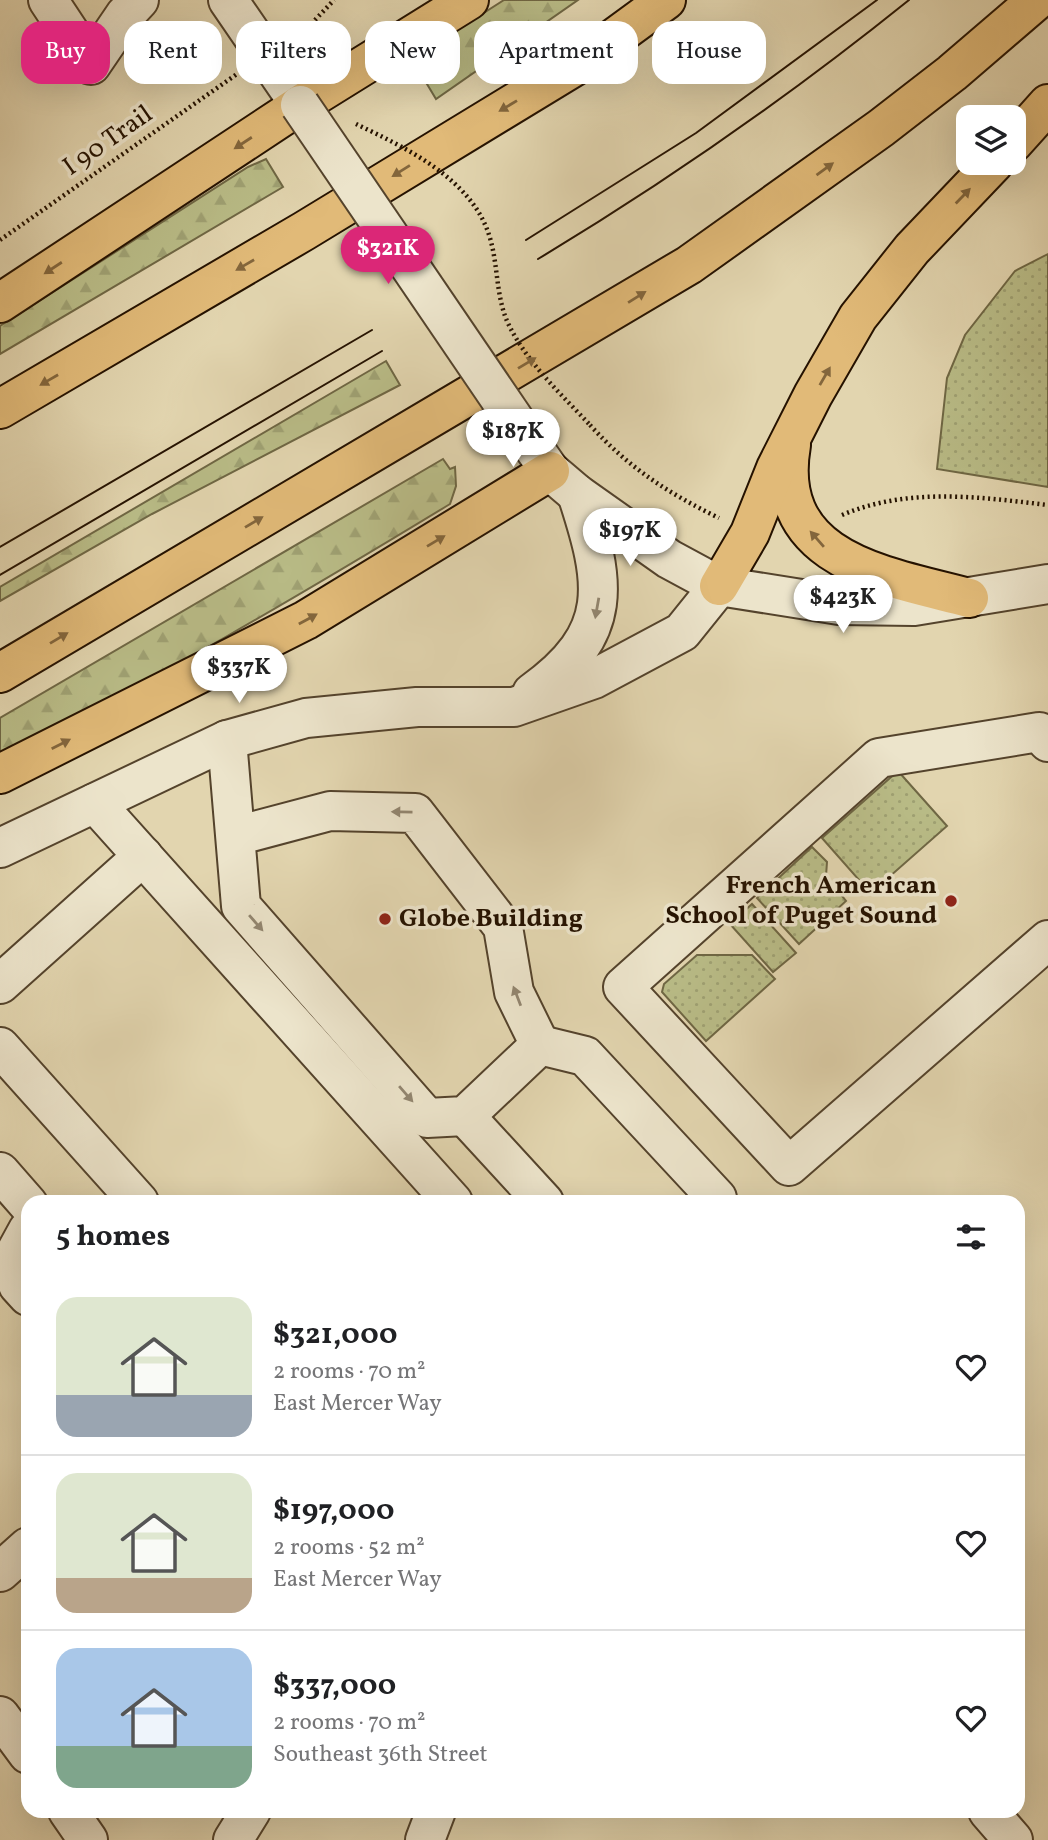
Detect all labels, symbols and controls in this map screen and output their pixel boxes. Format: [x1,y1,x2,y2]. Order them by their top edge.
chip: Buy [21,21,110,84]
chip: Rent [124,21,222,84]
chip: Filters [236,21,351,84]
chip: New [365,21,460,84]
chip: Apartment [474,21,638,84]
chip: House [652,21,766,84]
street label: I 90 Trail [56,97,160,185]
one-way arrow [498,100,517,112]
map controls [956,105,1026,175]
button: layers [956,105,1026,175]
one-way arrow [234,136,253,149]
one-way arrow [816,162,834,176]
one-way arrow [392,164,411,177]
one-way arrow [954,188,970,205]
pin: $321K [339,226,437,286]
text: $321K [357,233,419,265]
one-way arrow [235,259,255,271]
one-way arrow [44,261,63,274]
one-way arrow [628,291,647,303]
one-way arrow [518,357,537,370]
one-way arrow [818,366,831,385]
one-way arrow [39,374,58,386]
pin: $187K [464,410,562,469]
text: $187K [482,416,544,448]
pin: $197K [581,508,679,568]
text: $197K [599,515,661,547]
one-way arrow [245,516,264,528]
one-way arrow [809,530,825,548]
one-way arrow [426,535,445,547]
pin: $423K [794,576,892,635]
text: $423K [810,582,876,614]
one-way arrow [591,597,602,619]
one-way arrow [298,613,317,625]
one-way arrow [49,632,68,645]
pin: $337K [190,646,288,705]
text: $337K [207,652,271,684]
one-way arrow [51,738,71,749]
one-way arrow [391,807,413,818]
place label: French American School of Puget Sound [665,868,937,934]
marker: French American School of Puget Sound [943,893,959,909]
place label: Globe Building [399,901,583,937]
marker: Globe Building [377,911,393,927]
one-way arrow [248,914,263,931]
one-way arrow [512,985,523,1006]
one-way arrow [398,1085,414,1103]
text: 5 homes [56,1216,170,1258]
icon: filters [952,1218,990,1256]
text: $321,000 [273,1314,397,1356]
icon: home [112,1325,196,1409]
icon: heart [952,1348,990,1386]
text: 2 rooms · 70 m² [273,1356,426,1388]
text: East Mercer Way [273,1388,442,1420]
text: $197,000 [273,1490,394,1532]
icon: home [112,1501,196,1585]
icon: heart [952,1524,990,1562]
text: 2 rooms · 52 m² [273,1532,425,1564]
text: East Mercer Way [273,1564,442,1596]
text: $337,000 [273,1665,396,1707]
icon: home [112,1676,196,1760]
icon: heart [952,1699,990,1737]
text: 2 rooms · 70 m² [273,1707,426,1739]
text: Southeast 36th Street [273,1739,488,1771]

